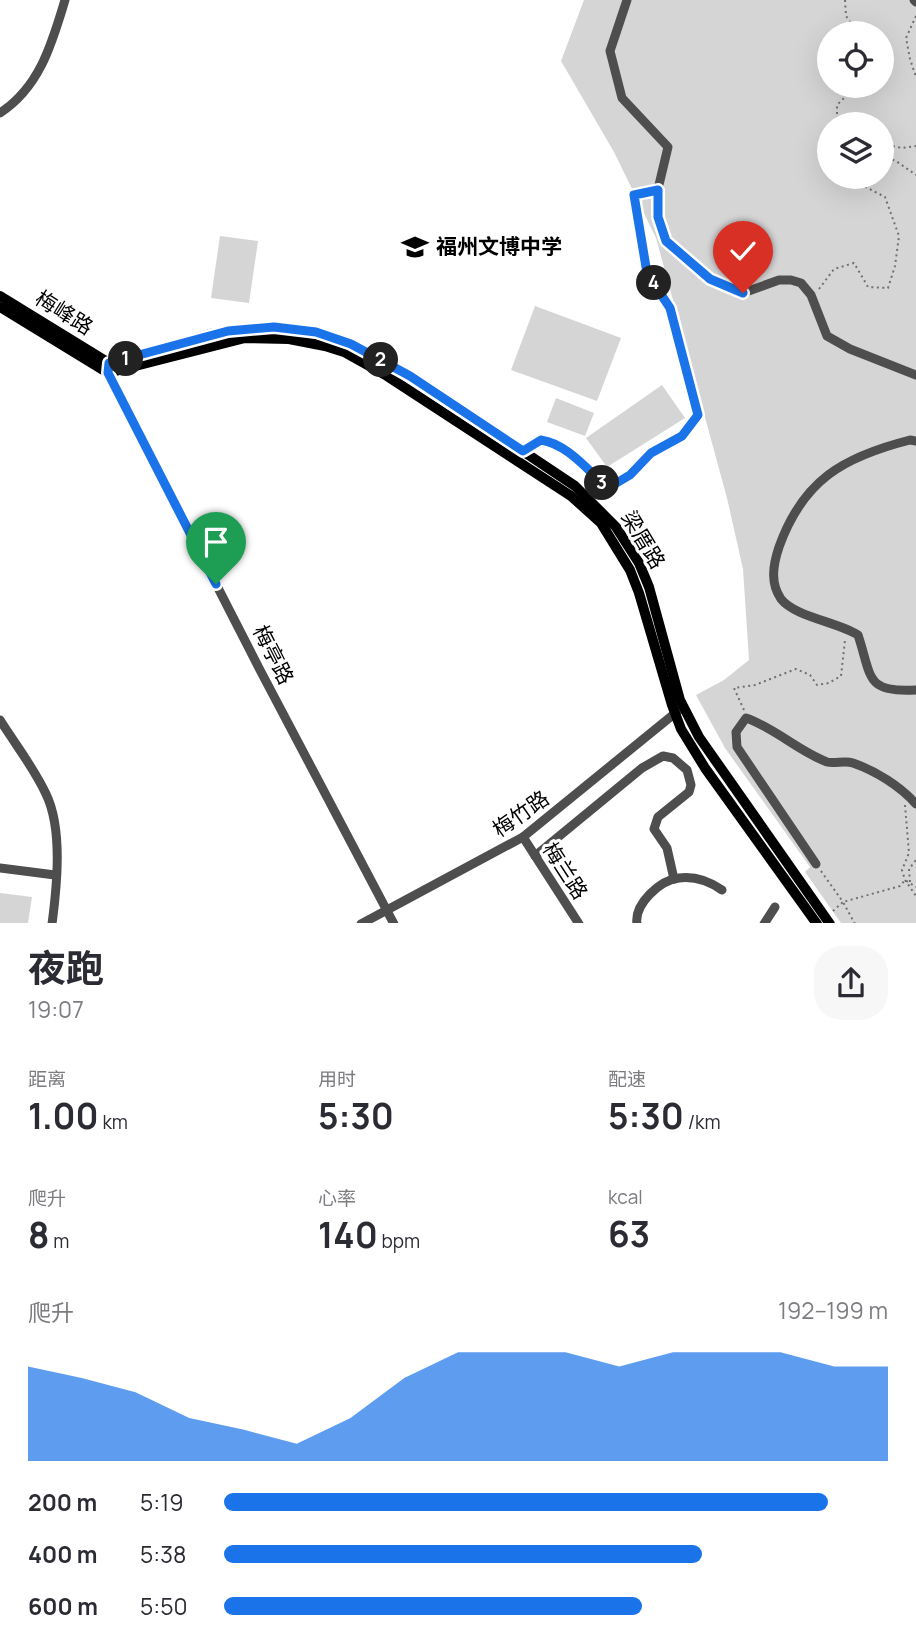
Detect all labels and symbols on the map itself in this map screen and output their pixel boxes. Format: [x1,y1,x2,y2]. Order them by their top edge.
pin [713,221,773,293]
school or university icon: 福州文博中学 [400,232,430,262]
place label: 福州文博中学 [436,232,562,260]
pin: 4 [636,266,672,300]
street label: 梅峰路 [30,284,99,341]
pin: 1 [108,342,144,376]
pin: 2 [364,342,398,378]
pin: 3 [584,466,620,500]
street label: 梁厝路 [616,505,672,574]
pin [186,512,246,584]
street label: 梅亭路 [247,620,301,689]
street label: 梅竹路 [487,784,554,843]
street label: 梅兰路 [537,836,595,904]

